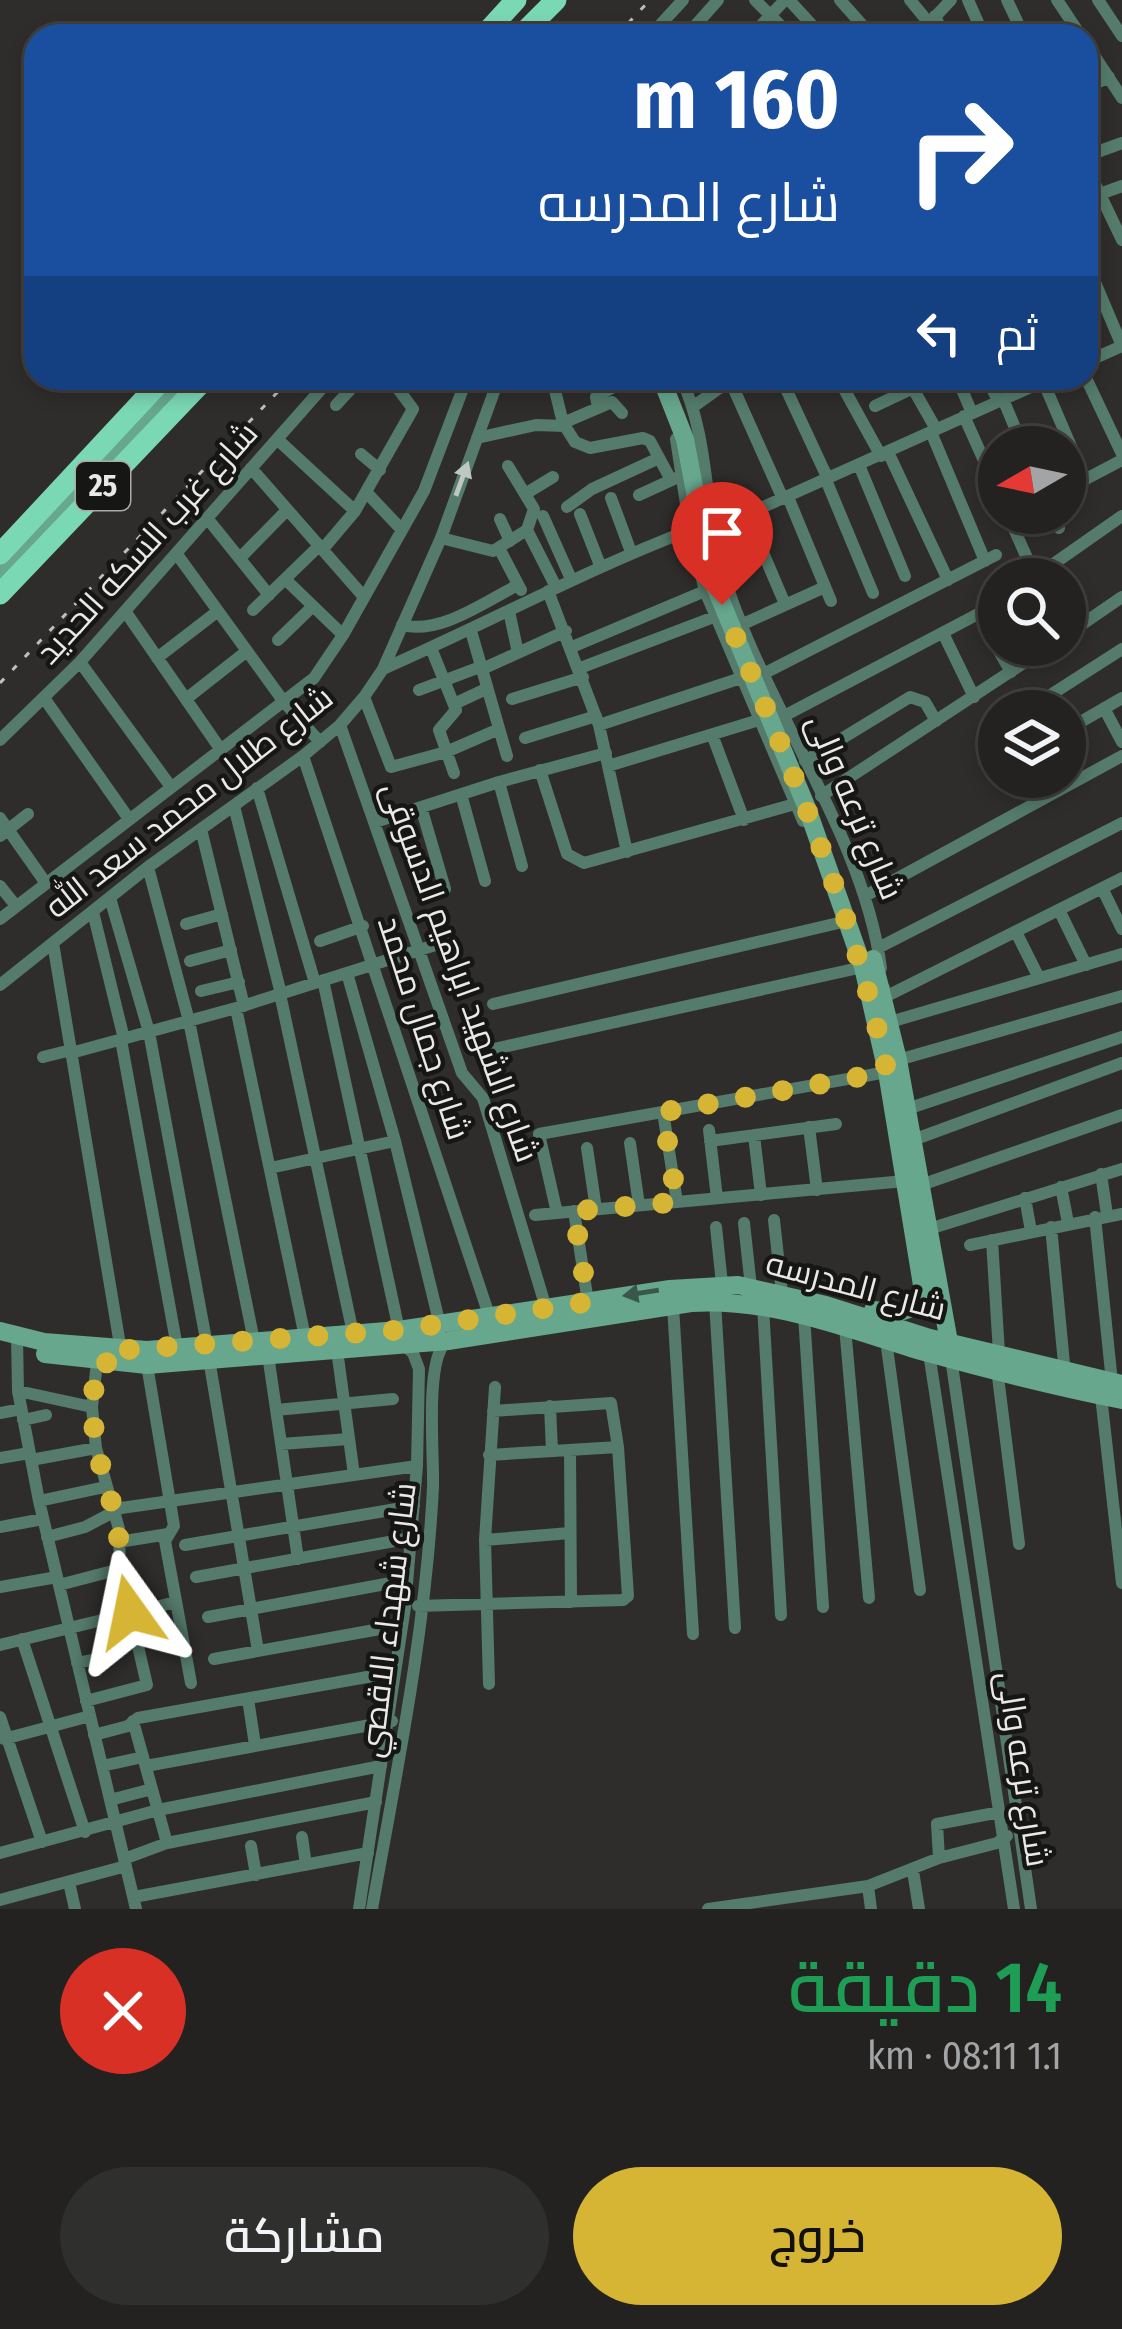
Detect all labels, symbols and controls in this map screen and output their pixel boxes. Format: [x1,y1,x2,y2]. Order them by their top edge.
text: 160 m [633,49,840,150]
icon: right [882,72,1038,228]
text: شارع المدرسه [538,171,840,235]
icon: left [906,300,972,366]
text: ثم [996,308,1038,362]
street label: شارع غرب السكه الحديد [28,414,268,674]
north arrow [978,426,1086,534]
map controls [978,426,1086,798]
one-way arrow [454,461,473,497]
road number: 25 [76,462,130,510]
pin [671,482,773,605]
icon: arrive [689,500,755,566]
button: search [978,558,1086,666]
street label: شارع طلال محمد سعد الله [36,676,342,928]
button: layers [978,690,1086,798]
street label: شارع ترعه والى [796,708,912,906]
street label: شارع الشهيد ابراهيم الدسوقى [371,777,547,1168]
street label: شارع جمال محمد [367,911,479,1145]
street label: شارع المدرسه [761,1243,950,1331]
one-way arrow [621,1285,659,1303]
street label: شارع شهداء الاقصي [351,1480,429,1760]
position arrow [67,1549,193,1675]
street label: شارع ترعه والى [986,1668,1058,1870]
text: 14 دقيقة [788,1945,1062,2031]
button: close [60,1948,186,2074]
text: 1.1 km · 08:11 [867,2033,1062,2079]
button: مشاركة [60,2167,549,2305]
button: خروج [573,2167,1062,2305]

